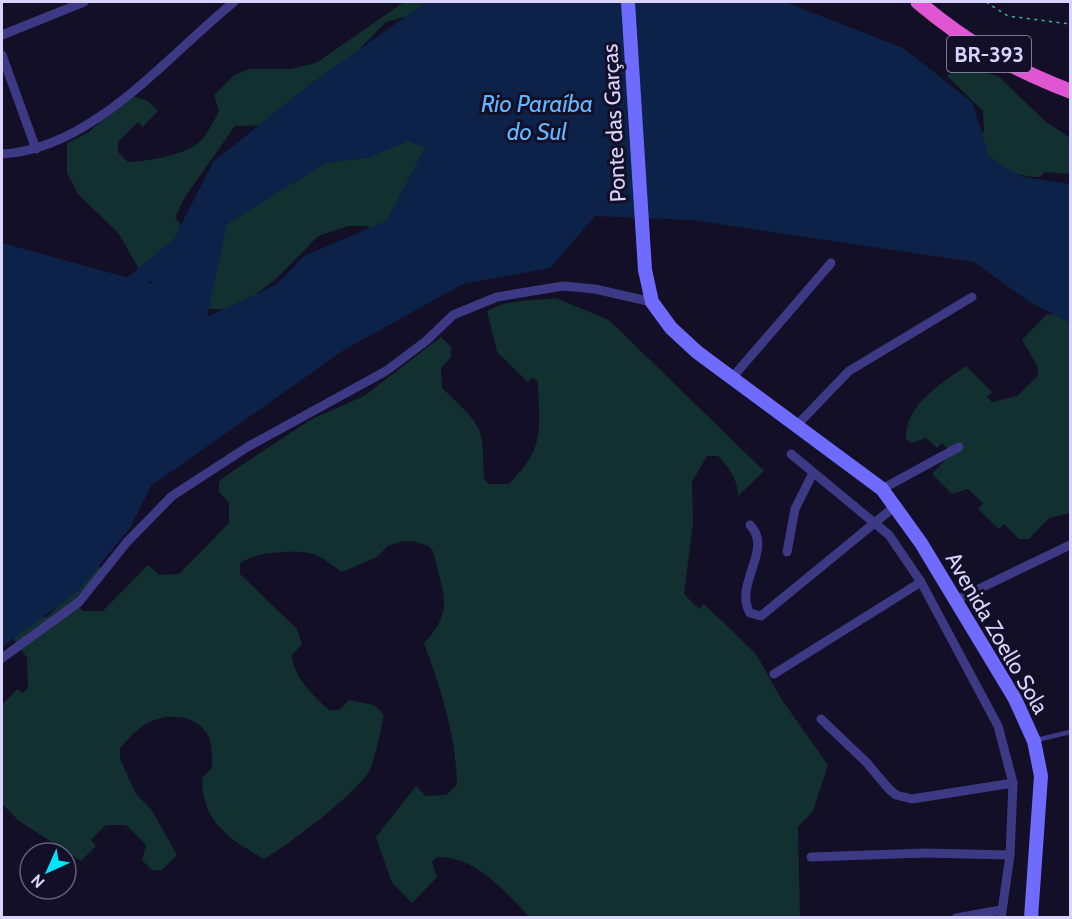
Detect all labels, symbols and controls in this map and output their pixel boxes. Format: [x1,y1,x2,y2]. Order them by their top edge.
road number: BR-393 [947,36,1031,72]
street label: Ponte das Garças [596,43,632,203]
water label: Rio Paraíba do Sul [481,89,593,146]
street label: Avenida Zoello Sola [940,547,1054,719]
north arrow [18,841,78,901]
text: N [27,871,48,892]

